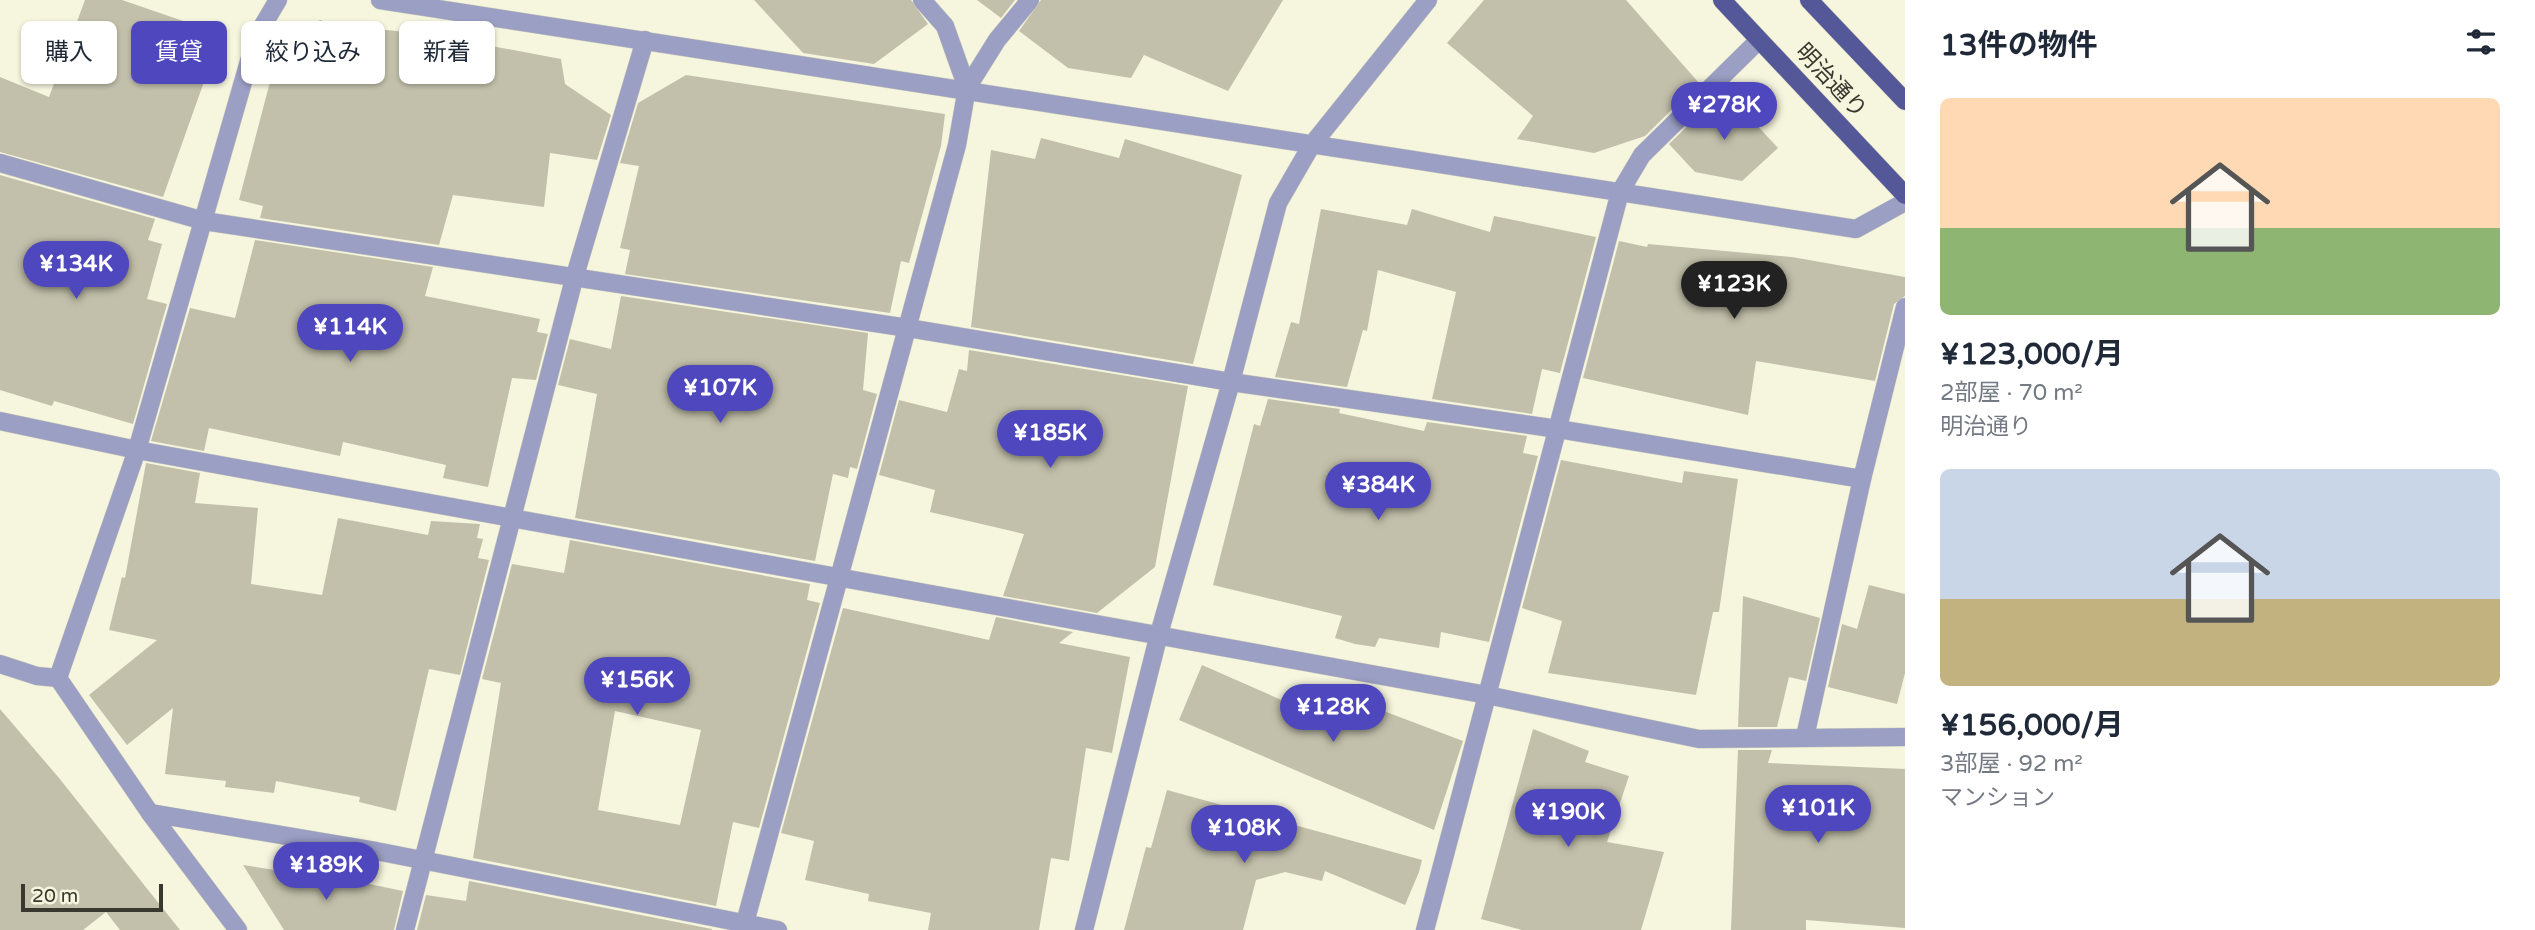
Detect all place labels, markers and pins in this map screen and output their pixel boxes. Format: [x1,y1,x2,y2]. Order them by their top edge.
pin: ¥278K [1675,82,1773,142]
pin: ¥134K [27,242,125,301]
pin: ¥123K [1685,262,1783,321]
pin: ¥114K [301,304,399,364]
pin: ¥107K [671,366,769,425]
pin: ¥185K [1001,410,1099,470]
pin: ¥384K [1329,462,1427,522]
pin: ¥156K [588,658,686,717]
pin: ¥128K [1284,684,1382,744]
pin: ¥101K [1769,786,1867,845]
pin: ¥190K [1519,790,1617,849]
pin: ¥108K [1195,806,1293,865]
pin: ¥189K [277,842,375,902]

